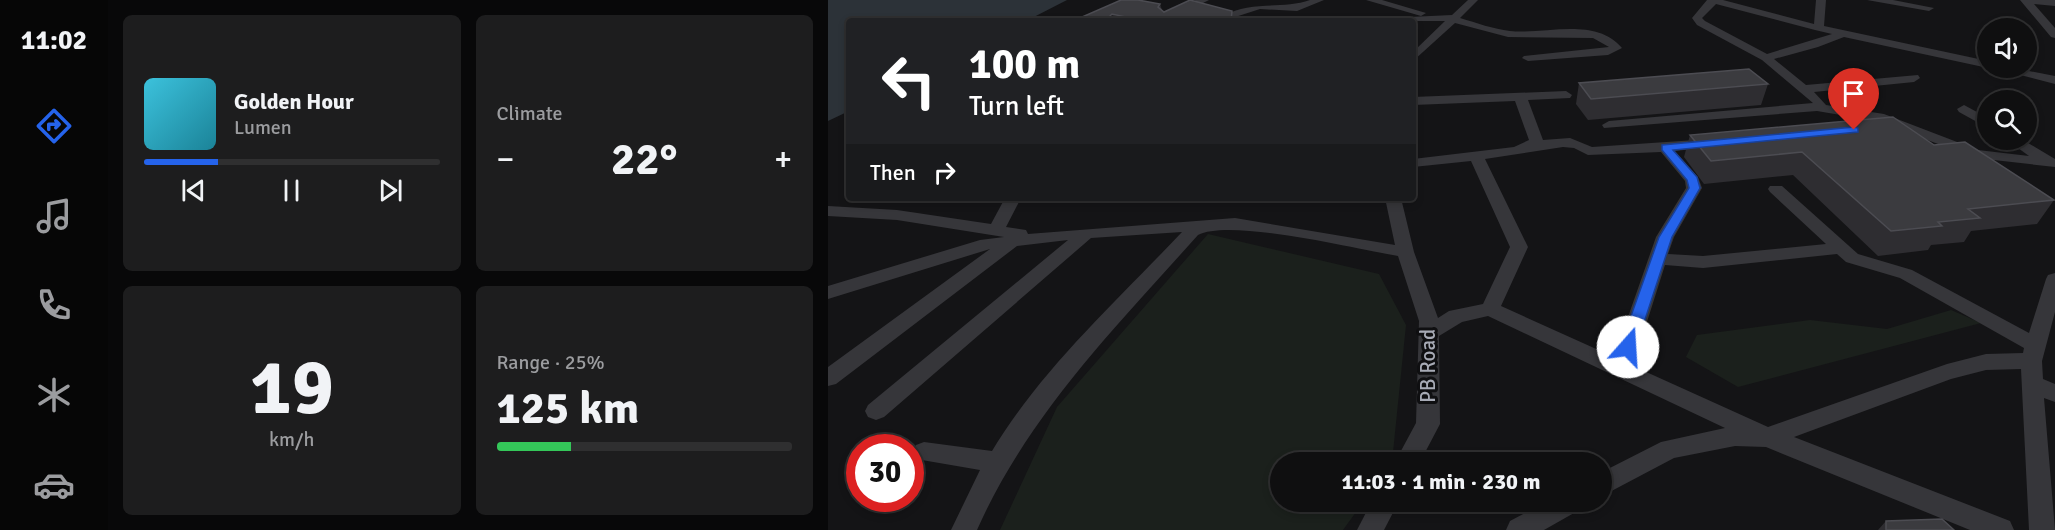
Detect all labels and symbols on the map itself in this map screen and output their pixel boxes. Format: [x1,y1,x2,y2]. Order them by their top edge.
pin [1828,68,1879,130]
position arrow [1596,315,1660,379]
street label: PB Road [1415,329,1441,403]
speed limit sign: 30 [846,434,924,512]

